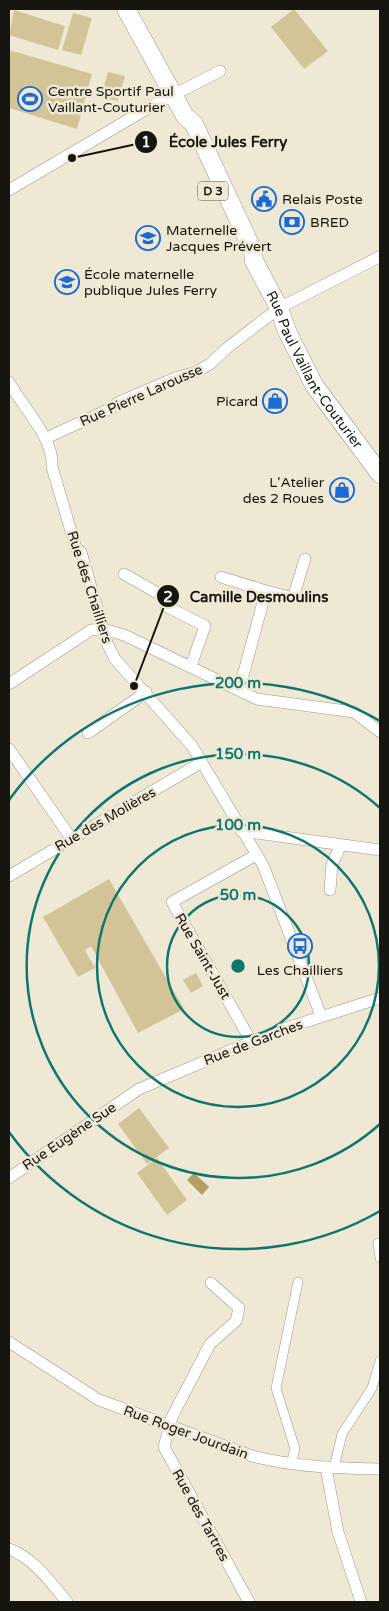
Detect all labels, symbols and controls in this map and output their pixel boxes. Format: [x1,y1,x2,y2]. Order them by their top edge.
place label: Centre Sportif Paul Vaillant-Couturier [48,83,174,116]
sports icon: Centre Sportif Paul Vaillant-Couturier [17,86,43,112]
callout: École Jules Ferry [134,127,297,157]
text: École Jules Ferry [169,132,287,152]
text: 1 [141,133,151,151]
road number: D 3 [198,182,228,200]
public building icon: Relais Poste [251,186,277,212]
place label: Relais Poste [282,191,363,208]
bank icon: BRED [279,209,305,235]
place label: BRED [310,214,349,231]
place label: Maternelle Jacques Prévert [166,222,272,255]
school or university icon: Maternelle Jacques Prévert [135,225,161,251]
place label: École maternelle publique Jules Ferry [84,266,218,299]
school or university icon: École maternelle publique Jules Ferry [54,269,80,295]
street label: Rue Paul Vaillant-Couturier [262,288,366,452]
street label: Rue Pierre Larousse [77,361,205,430]
shop icon: Picard [262,388,288,414]
place label: Picard [216,393,258,410]
place label: L'Atelier des 2 Roues [243,474,325,507]
shop icon: L'Atelier des 2 Roues [329,477,355,503]
street label: Rue des Chailliers [63,529,116,646]
callout: Camille Desmoulins [155,581,339,611]
text: 2 [163,588,173,606]
text: Camille Desmoulins [190,588,328,606]
text: 200 m [215,674,261,692]
text: 150 m [215,745,261,763]
street label: Rue des Molières [52,784,159,855]
text: 100 m [215,816,261,834]
text: 50 m [220,886,256,904]
street label: Rue Saint-Just [171,910,234,1003]
bus stop icon: Les Chailliers [287,933,313,959]
centre of rings [229,957,247,975]
place label: Les Chailliers [257,962,343,979]
street label: Rue de Garches [201,1016,305,1069]
street label: Rue Eugène Sue [19,1099,119,1174]
street label: Rue Roger Jourdain [121,1402,251,1463]
street label: Rue des Tartres [168,1466,233,1565]

